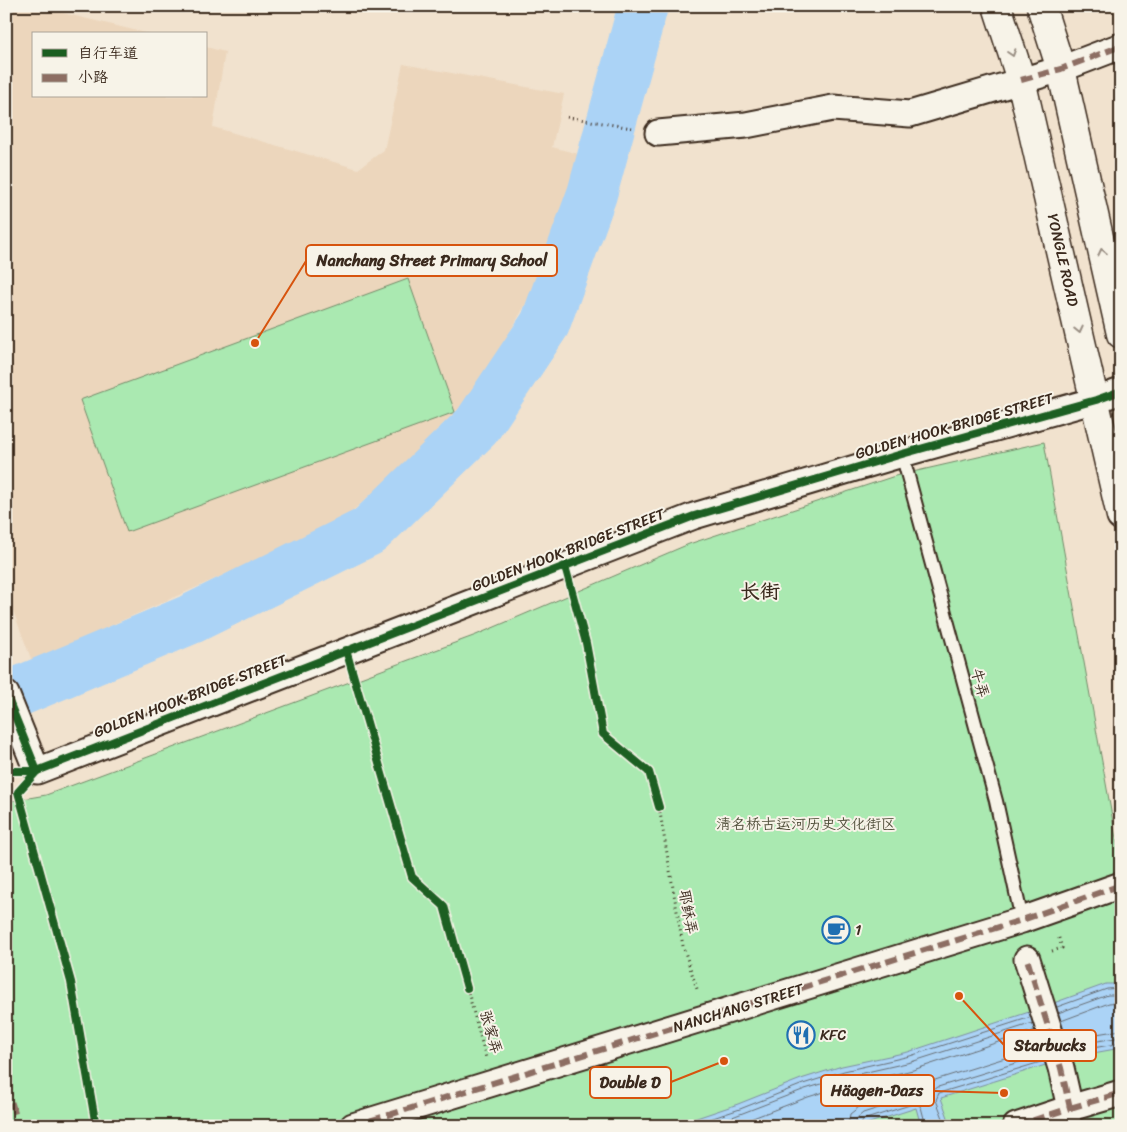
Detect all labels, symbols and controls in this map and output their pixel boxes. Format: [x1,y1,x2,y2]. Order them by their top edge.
legend [32,32,208,98]
text: 自行车道 [78,40,138,66]
one-way arrow [1007,48,1017,56]
text: 小路 [78,64,108,90]
street label: YONGLE ROAD [1040,211,1086,309]
callout: Nanchang Street Primary School [306,245,557,276]
text: Nanchang Street Primary School [316,246,549,275]
one-way arrow [1098,248,1108,257]
one-way arrow [1073,325,1084,334]
street label: GOLDEN HOOK BRIDGE STREET [852,385,1057,467]
street label: GOLDEN HOOK BRIDGE STREET [468,501,669,599]
district label: 长街 [740,574,780,609]
street label: GOLDEN HOOK BRIDGE STREET [90,647,291,745]
street label: 牛弄 [964,665,996,701]
park label: 清名桥古运河历史文化街区 [716,811,896,837]
street label: 耶稣弄 [671,888,705,936]
cafe icon: 1 [821,915,851,945]
place label: 1 [855,917,861,943]
street label: NANCHANG STREET [670,975,808,1040]
street label: 张家弄 [472,1007,510,1057]
restaurant icon: KFC [786,1020,816,1050]
place label: KFC [820,1022,846,1048]
callout: Starbucks [1004,1030,1096,1061]
text: Starbucks [1013,1031,1086,1060]
callout: Double D [590,1067,671,1098]
text: Double D [599,1068,661,1097]
callout: Häagen-Dazs [821,1075,934,1106]
text: Häagen-Dazs [830,1076,924,1105]

